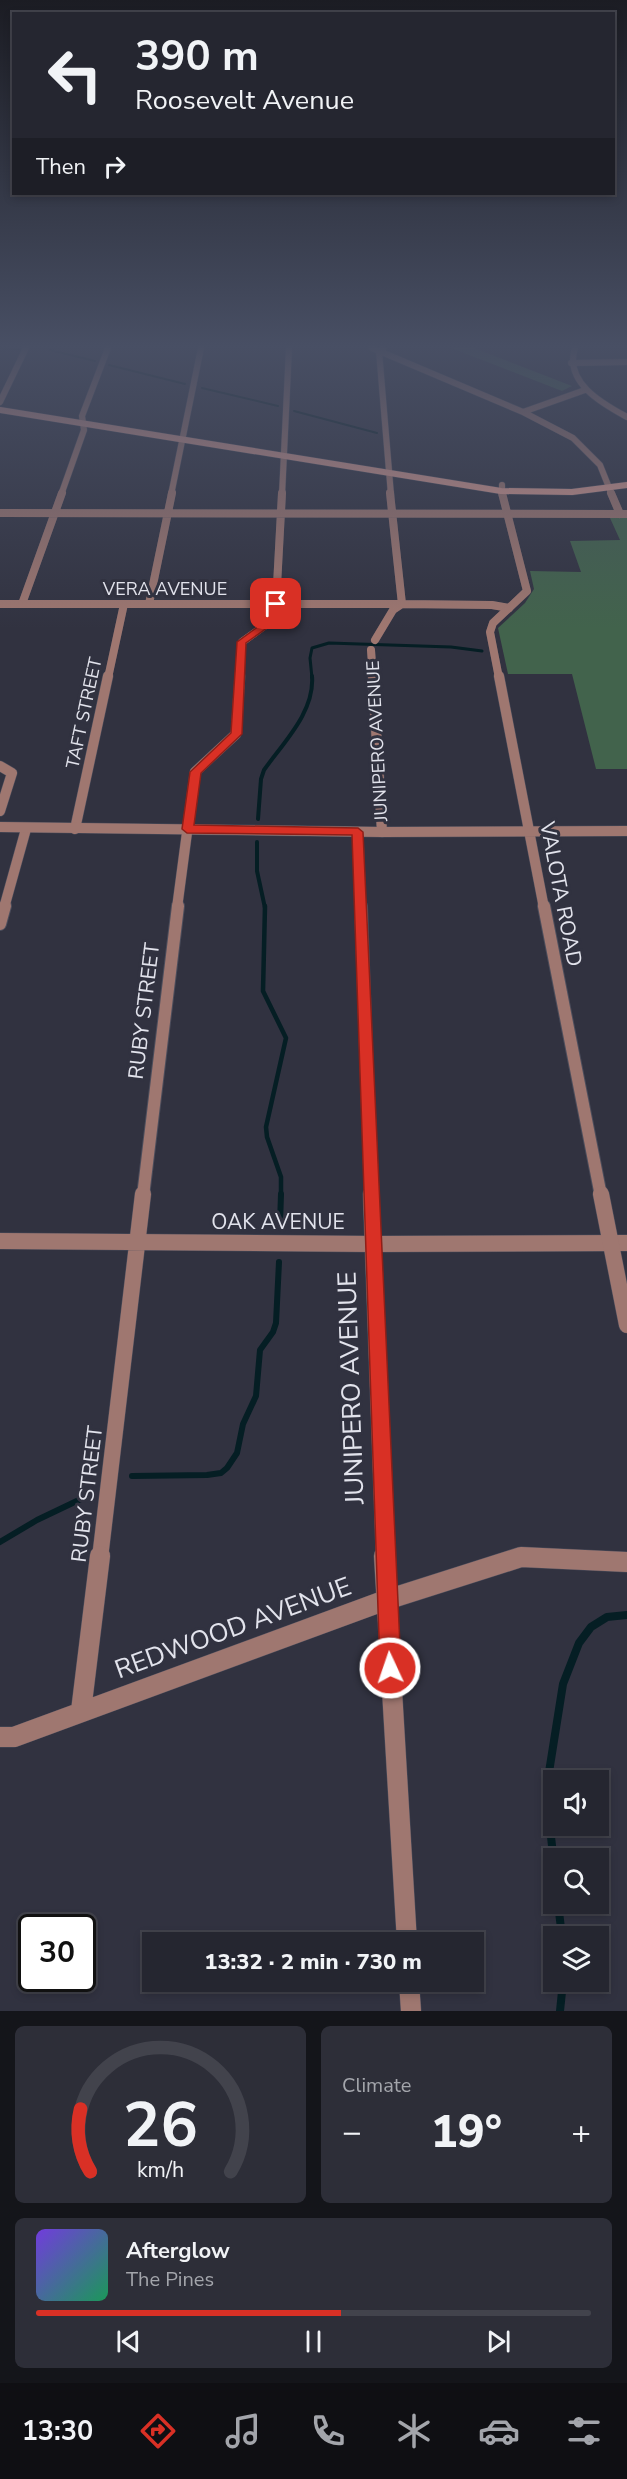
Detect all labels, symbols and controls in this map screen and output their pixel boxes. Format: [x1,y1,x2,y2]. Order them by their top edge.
text: 390 m [135,28,259,85]
icon: left [36,36,114,114]
text: Roosevelt Avenue [135,82,354,119]
icon: right [98,150,131,183]
text: Then [36,152,86,182]
street label: VERA AVENUE [102,577,227,601]
pin [250,578,301,629]
icon: arrive [259,587,292,620]
street label: TAFT STREET [60,655,108,771]
street label: JUNIPERO AVENUE [361,660,393,823]
street label: VALOTA ROAD [533,818,589,969]
street label: RUBY STREET [122,941,166,1081]
street label: OAK AVENUE [211,1208,345,1236]
street label: JUNIPERO AVENUE [329,1271,373,1506]
street label: RUBY STREET [65,1424,109,1564]
street label: REDWOOD AVENUE [110,1569,356,1687]
position arrow [358,1636,422,1700]
map controls [543,1770,609,1992]
button: sound [543,1770,609,1836]
button: search [543,1848,609,1914]
speed limit sign: 30 [18,1914,96,1992]
button: layers [543,1926,609,1992]
text: 13:32 · 2 min · 730 m [204,1947,422,1977]
text: Climate [342,2072,411,2099]
text: 26 [123,2083,198,2168]
text: 19° [431,2102,502,2163]
text: − [342,2110,362,2155]
text: + [571,2110,591,2155]
text: km/h [137,2155,184,2185]
text: Afterglow [126,2236,230,2266]
text: The Pines [126,2266,214,2293]
icon: previous [112,2325,145,2358]
icon: pause [297,2325,330,2358]
icon: next [482,2325,515,2358]
icon: directions [137,2410,179,2452]
icon: music [222,2410,264,2452]
icon: phone [307,2410,349,2452]
icon: climate [393,2410,435,2452]
icon: car [478,2410,520,2452]
icon: filters [563,2410,605,2452]
text: 13:30 [22,2413,93,2450]

